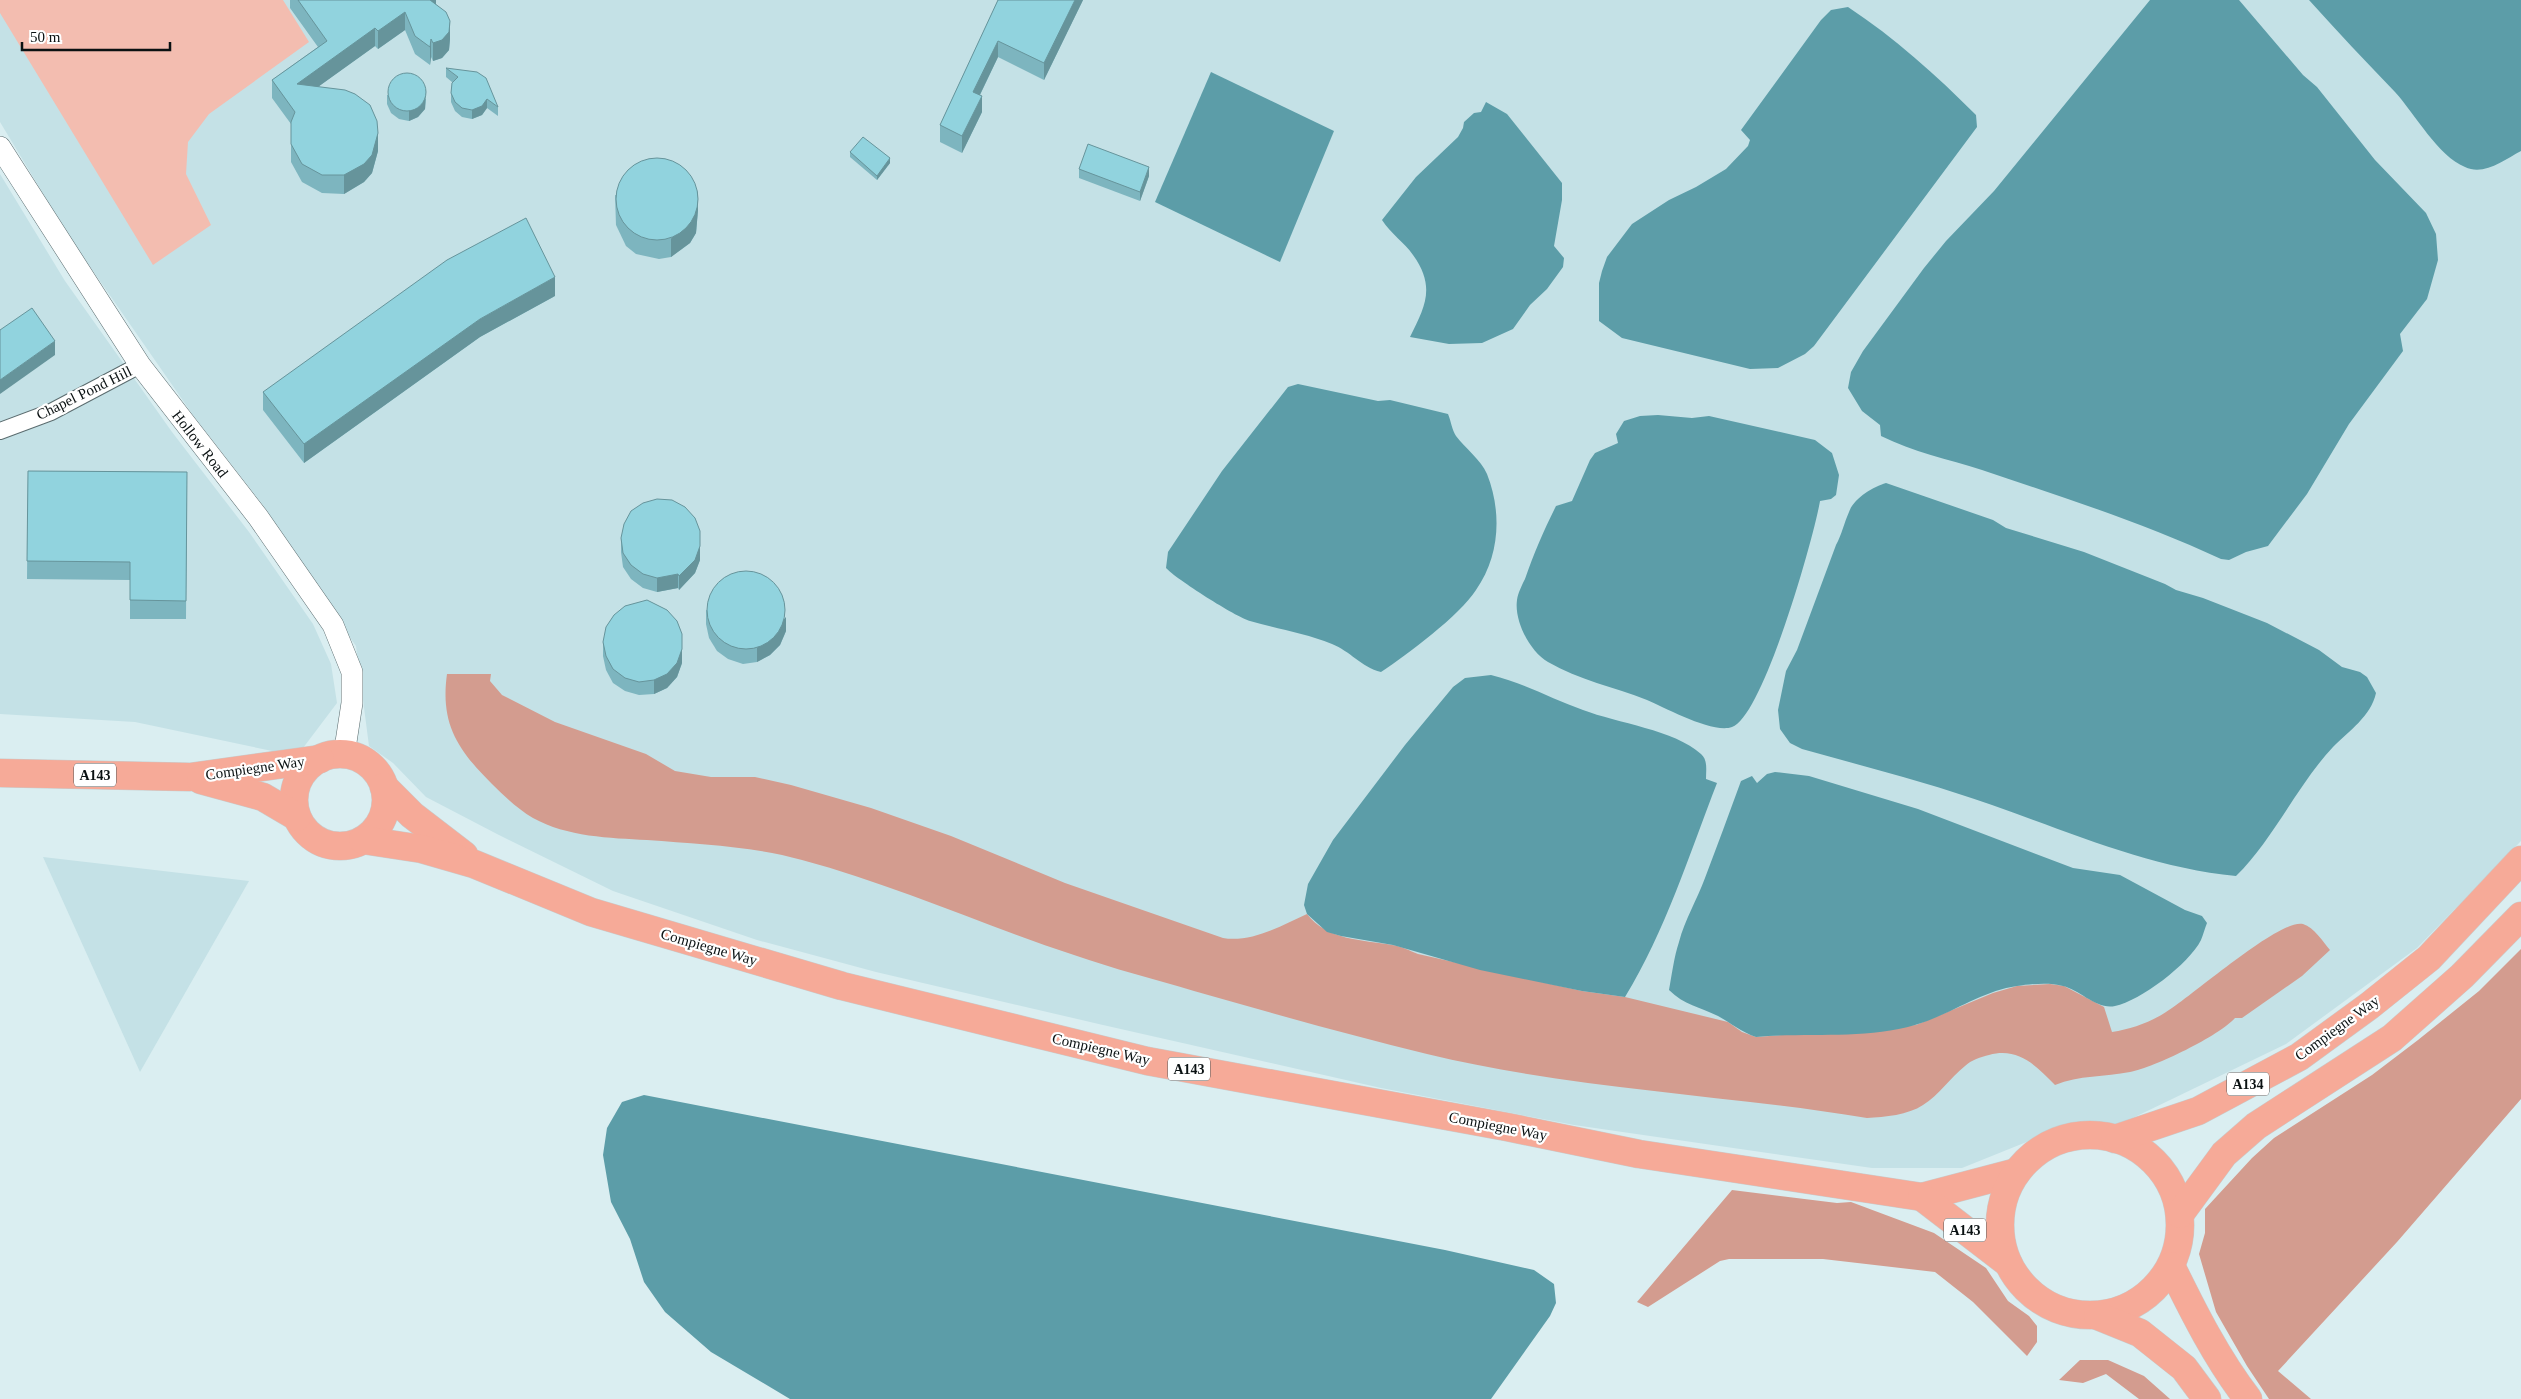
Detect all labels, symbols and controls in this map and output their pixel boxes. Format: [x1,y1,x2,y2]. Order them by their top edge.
scale bar [22,20,170,52]
text: 50 m [30,29,61,45]
street label: Chapel Pond Hill [34,363,134,423]
street label: Hollow Road [169,407,231,481]
street label: Compiegne Way [204,753,306,783]
road number: A143 [74,764,116,786]
street label: Compiegne Way [659,926,760,969]
street label: Compiegne Way [2292,992,2382,1064]
street label: Compiegne Way [1051,1030,1152,1068]
road number: A143 [1168,1058,1210,1080]
road number: A134 [2227,1072,2269,1096]
street label: Compiegne Way [1448,1109,1549,1143]
road number: A143 [1944,1218,1986,1242]

